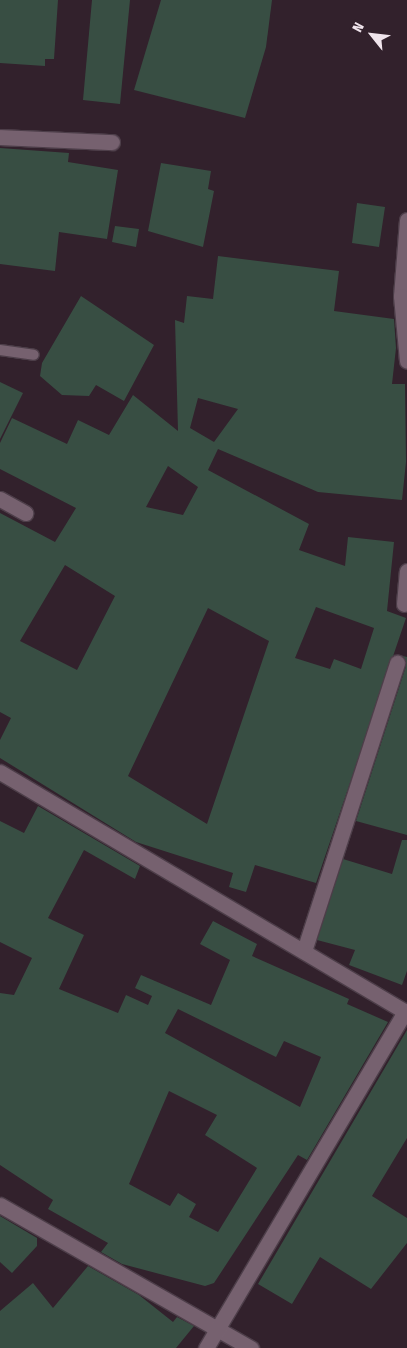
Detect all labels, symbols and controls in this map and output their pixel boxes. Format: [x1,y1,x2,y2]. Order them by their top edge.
north arrow [347,10,397,60]
text: N [349,20,368,35]

